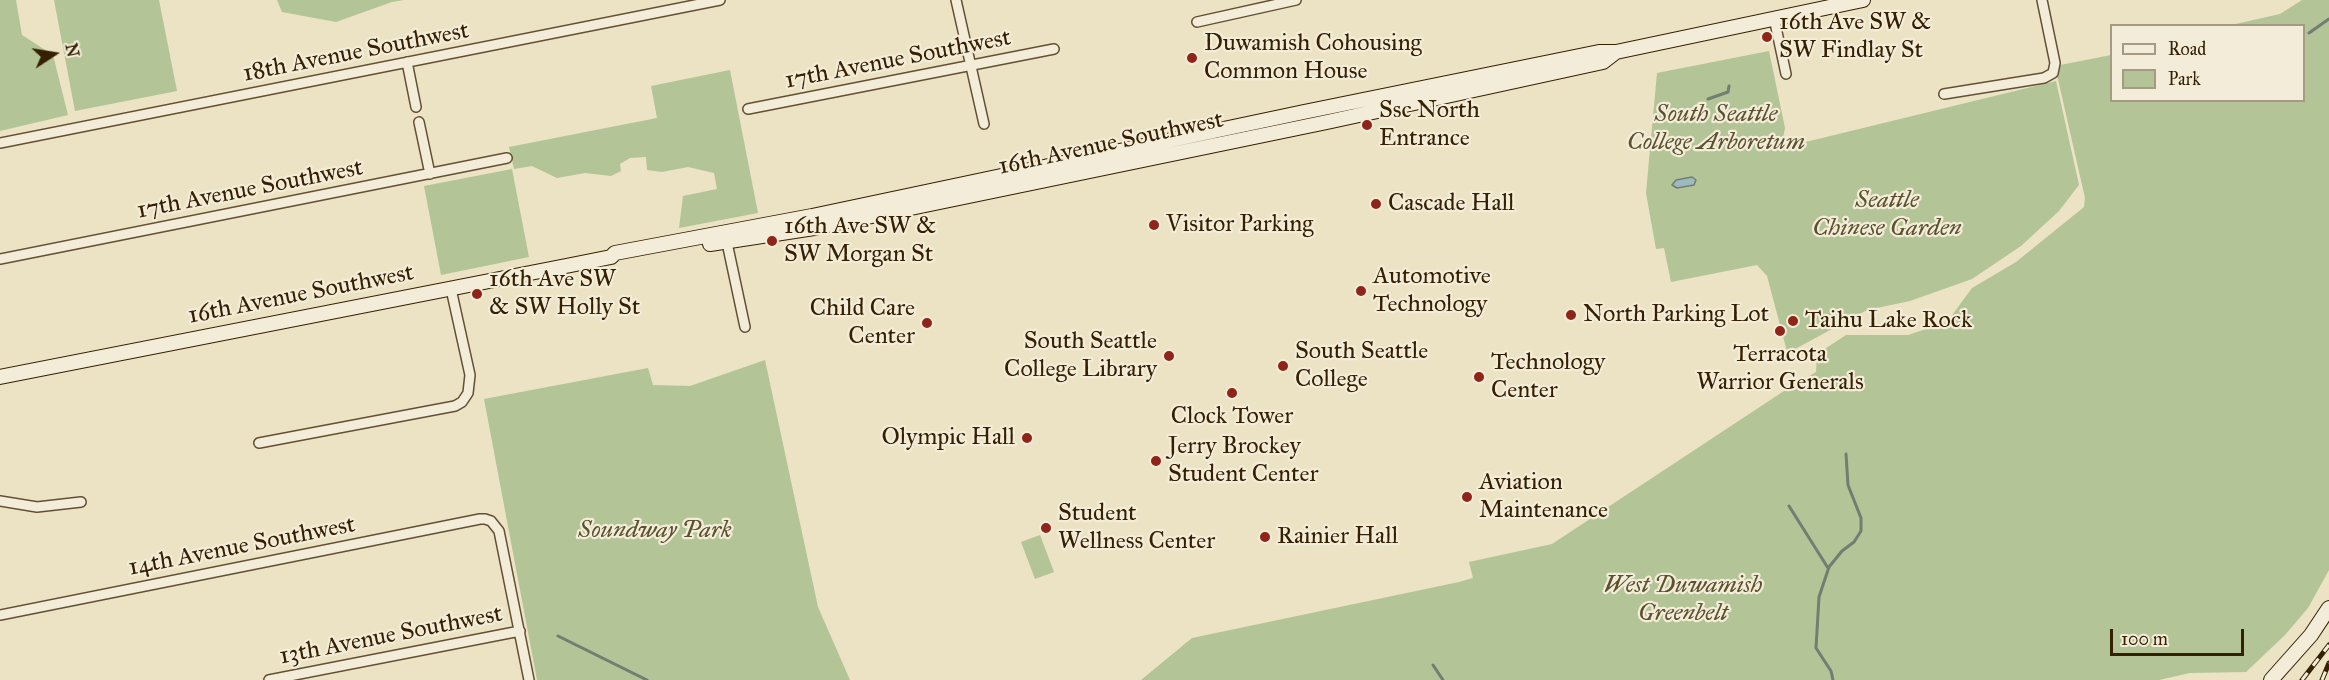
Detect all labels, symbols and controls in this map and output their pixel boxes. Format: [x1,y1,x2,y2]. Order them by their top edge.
place label: 16th Ave SW & SW Findlay St [1779,9,1931,65]
street label: 18th Avenue Southwest [241,17,471,89]
north arrow [24,24,84,84]
street label: 17th Avenue Southwest [783,24,1013,96]
legend [2110,24,2305,102]
place label: Duwamish Cohousing Common House [1204,30,1422,86]
marker: 16th Ave SW & SW Findlay St [1760,30,1774,44]
text: Road [2168,38,2206,60]
text: N [61,42,83,59]
marker: Duwamish Cohousing Common House [1185,51,1199,65]
text: Park [2168,68,2201,90]
place label: Ssc North Entrance [1379,97,1480,153]
park label: South Seattle College Arboretum [1627,101,1805,157]
street label: 16th Avenue Southwest [996,106,1226,182]
marker: Ssc North Entrance [1360,118,1374,132]
street label: 17th Avenue Southwest [135,154,365,226]
park label: Seattle Chinese Garden [1813,187,1961,243]
place label: Cascade Hall [1388,190,1515,218]
marker: Cascade Hall [1369,197,1383,211]
place label: Visitor Parking [1166,211,1314,239]
place label: 16th Ave SW & SW Morgan St [784,213,936,269]
marker: Visitor Parking [1147,218,1161,232]
marker: 16th Ave SW & SW Morgan St [765,234,779,248]
street label: 16th Avenue Southwest [186,259,416,331]
place label: Automotive Technology [1373,263,1491,319]
place label: 16th Ave SW & SW Holly St [489,266,640,322]
marker: Automotive Technology [1354,284,1368,298]
marker: 16th Ave SW & SW Holly St [470,287,484,301]
place label: Child Care Center [810,295,915,351]
place label: North Parking Lot [1583,301,1769,329]
place label: Taihu Lake Rock [1805,307,1972,335]
marker: North Parking Lot [1564,308,1578,322]
marker: Taihu Lake Rock [1786,314,1800,328]
marker: Child Care Center [920,316,934,330]
marker: Terracota Warrior Generals [1773,324,1787,338]
place label: South Seattle College Library [1004,328,1157,384]
place label: South Seattle College [1295,338,1428,394]
place label: Terracota Warrior Generals [1696,341,1864,397]
marker: South Seattle College Library [1162,349,1176,363]
place label: Technology Center [1491,349,1605,405]
marker: South Seattle College [1276,359,1290,373]
marker: Technology Center [1472,370,1486,384]
marker: Clock Tower [1225,386,1239,400]
place label: Clock Tower [1171,403,1293,431]
place label: Olympic Hall [881,424,1015,452]
marker: Olympic Hall [1020,431,1034,445]
place label: Jerry Brockey Student Center [1168,433,1318,489]
marker: Jerry Brockey Student Center [1149,454,1163,468]
place label: Aviation Maintenance [1479,469,1608,525]
marker: Aviation Maintenance [1460,490,1474,504]
place label: Student Wellness Center [1058,500,1215,556]
street label: 14th Avenue Southwest [126,511,358,583]
park label: Soundway Park [578,517,732,545]
marker: Student Wellness Center [1039,521,1053,535]
place label: Rainier Hall [1277,523,1398,551]
marker: Rainier Hall [1258,530,1272,544]
park label: West Duwamish Greenbelt [1604,572,1762,628]
street label: 13th Avenue Southwest [277,600,505,672]
scale bar [2113,617,2246,655]
text: 100 m [2121,628,2168,650]

